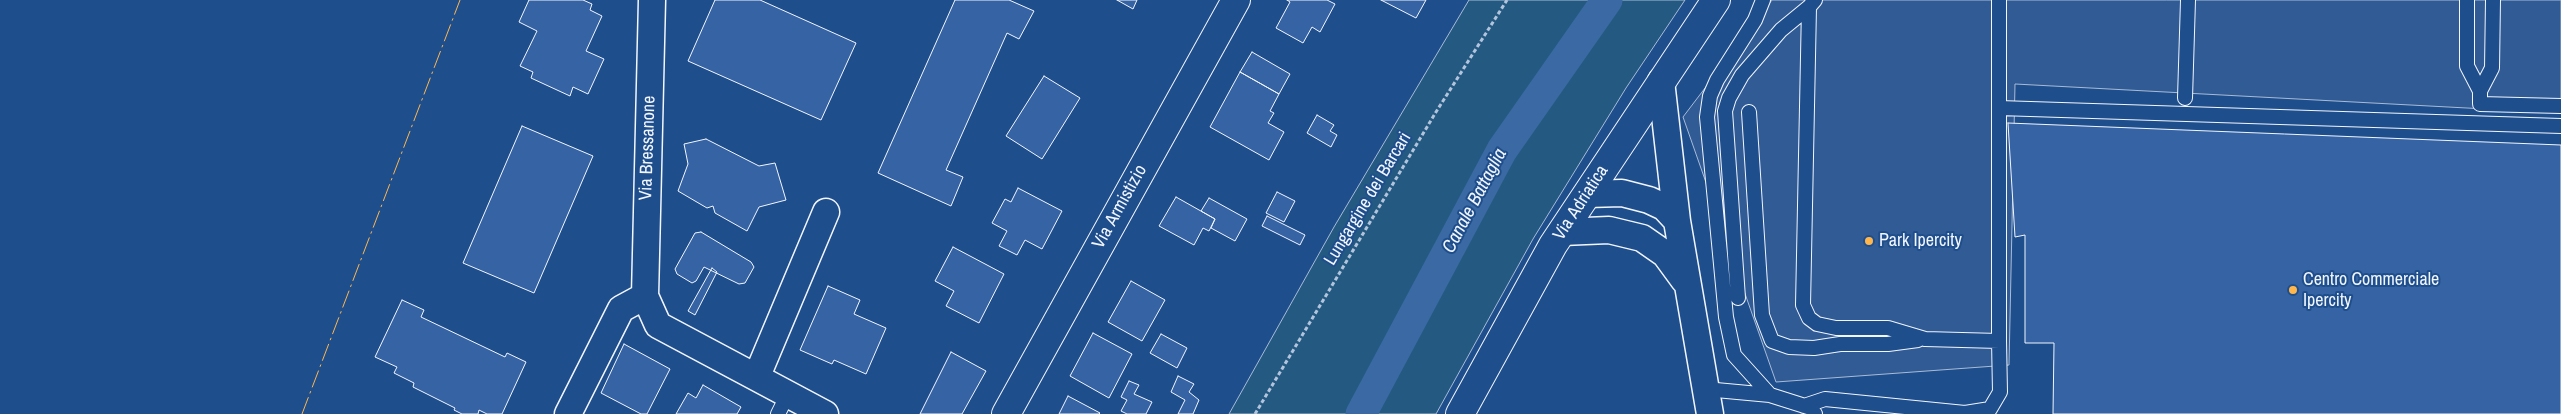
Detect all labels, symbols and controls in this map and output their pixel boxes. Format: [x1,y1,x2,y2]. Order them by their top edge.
street label: Via Bressanone [635,95,661,201]
street label: Lungargine dei Barcari [1320,129,1416,269]
water label: Canale Battaglia [1438,145,1512,257]
street label: Via Armistizio [1088,161,1152,253]
street label: Via Adriatica [1549,161,1613,245]
place label: Park Ipercity [1879,230,1962,252]
marker: Park Ipercity [1863,235,1875,247]
place label: Centro Commerciale Ipercity [2303,269,2439,312]
marker: Centro Commerciale Ipercity [2287,284,2299,296]

